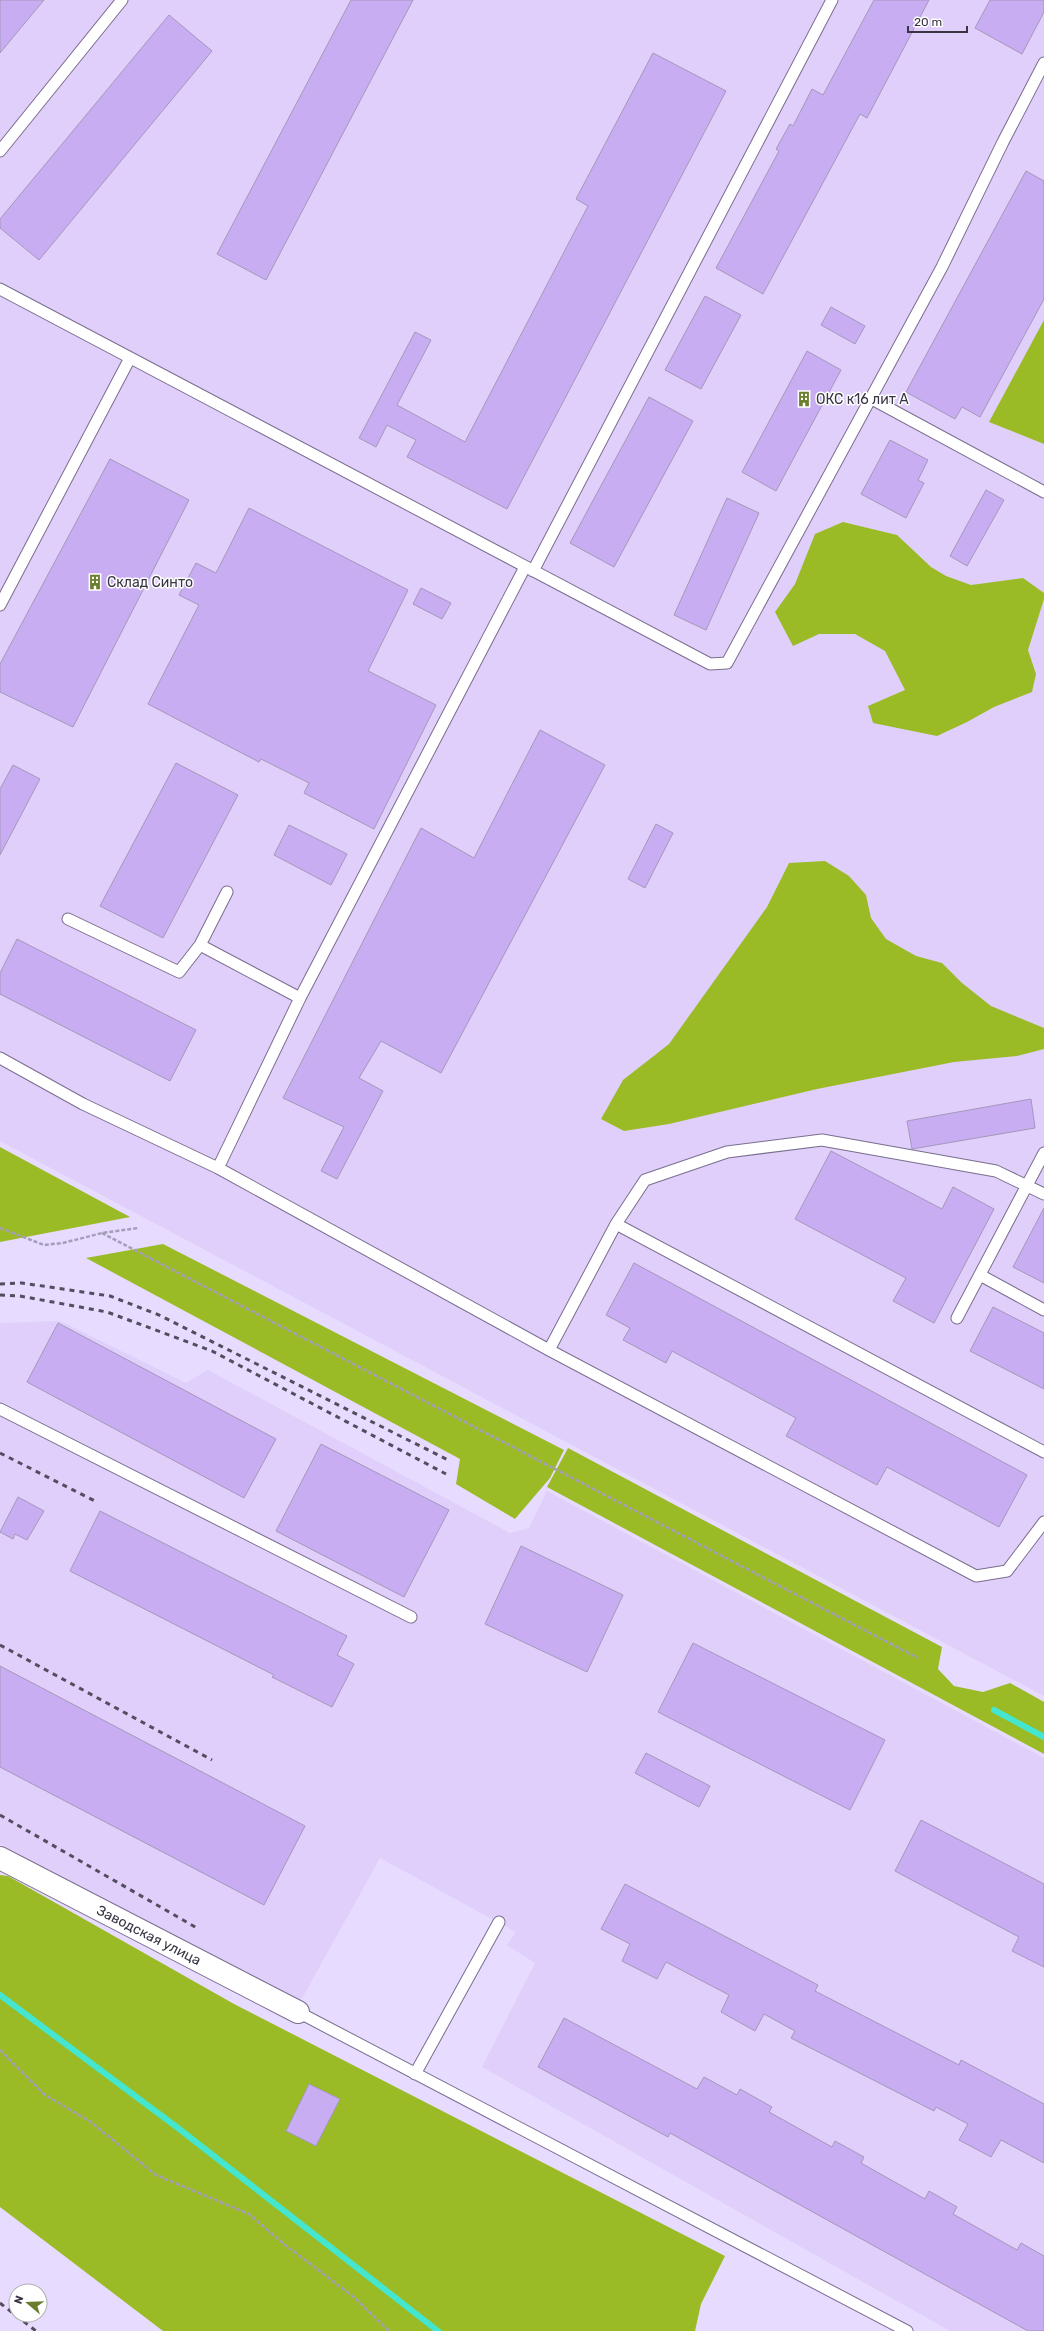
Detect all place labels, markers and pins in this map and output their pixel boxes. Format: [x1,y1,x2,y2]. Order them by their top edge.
building icon: ОКС к16 лит А [795,390,813,408]
place label: ОКС к16 лит А [816,391,909,408]
building icon: Склад Синто [86,573,104,591]
place label: Склад Синто [107,574,193,591]

